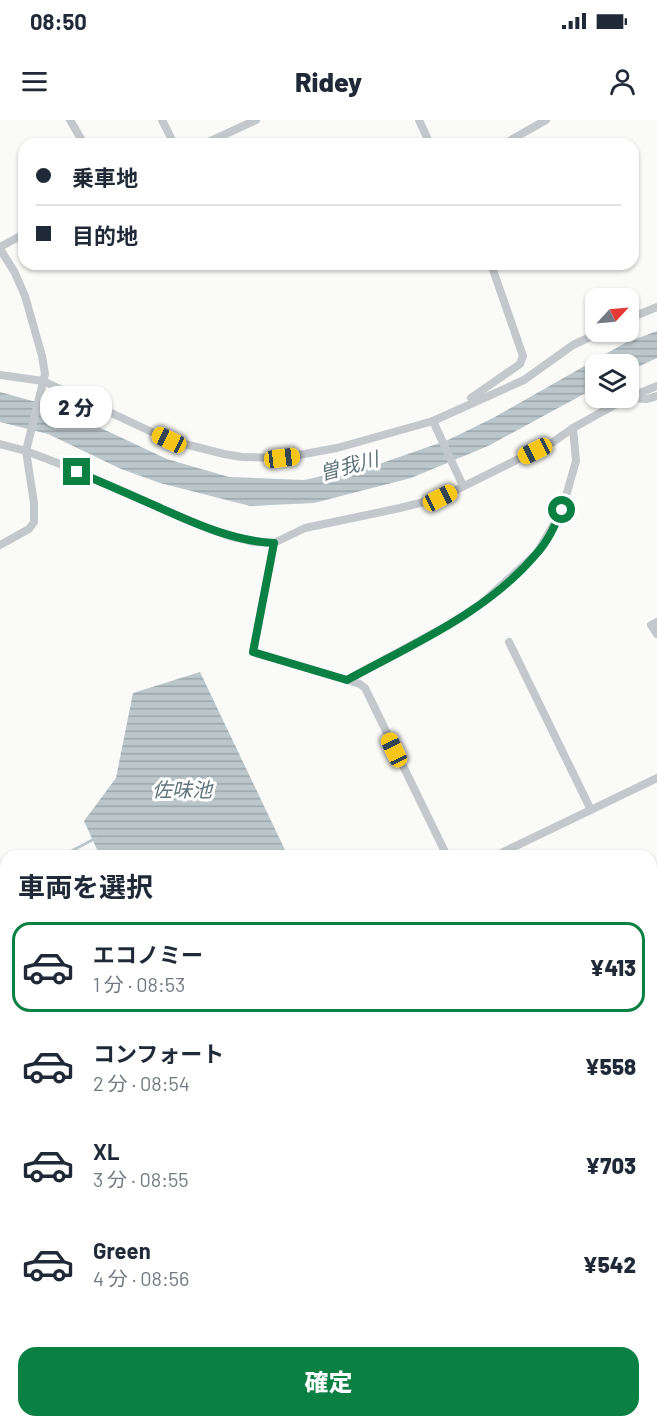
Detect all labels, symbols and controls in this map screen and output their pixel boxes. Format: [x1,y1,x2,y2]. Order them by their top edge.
text: 08:50 [30,8,87,34]
icon: menu [18,65,51,98]
text: Ridey [295,65,362,97]
icon: person [606,65,639,98]
text: 乗車地 [72,164,138,190]
text: 目的地 [72,222,138,248]
north arrow [585,288,639,342]
map controls [585,288,639,408]
button: layers [585,354,639,408]
callout: 2 分 [41,385,113,427]
text: 2 分 [58,395,94,419]
car [149,424,189,456]
car [515,435,555,467]
water label: 曽我川 [317,445,383,484]
car [263,447,301,469]
route end [63,458,90,485]
car [420,482,460,514]
route start [548,496,575,523]
car [378,730,410,770]
water label: 佐味池 [152,777,214,801]
text: 車両を選択 [18,870,153,902]
icon: car [21,940,75,994]
text: エコノミー [93,941,203,967]
text: ¥413 [589,954,636,980]
text: 1 分 · 08:53 [93,972,185,996]
icon: car [21,1039,75,1093]
text: コンフォート [93,1040,224,1066]
text: ¥558 [585,1053,636,1079]
text: 2 分 · 08:54 [93,1071,190,1095]
icon: car [21,1138,75,1192]
text: XL [93,1138,119,1164]
text: ¥703 [585,1152,636,1178]
text: 3 分 · 08:55 [93,1167,189,1191]
icon: car [21,1237,75,1291]
text: Green [93,1237,151,1263]
text: ¥542 [583,1251,636,1277]
text: 4 分 · 08:56 [93,1266,189,1290]
button: 確定 [18,1347,639,1416]

